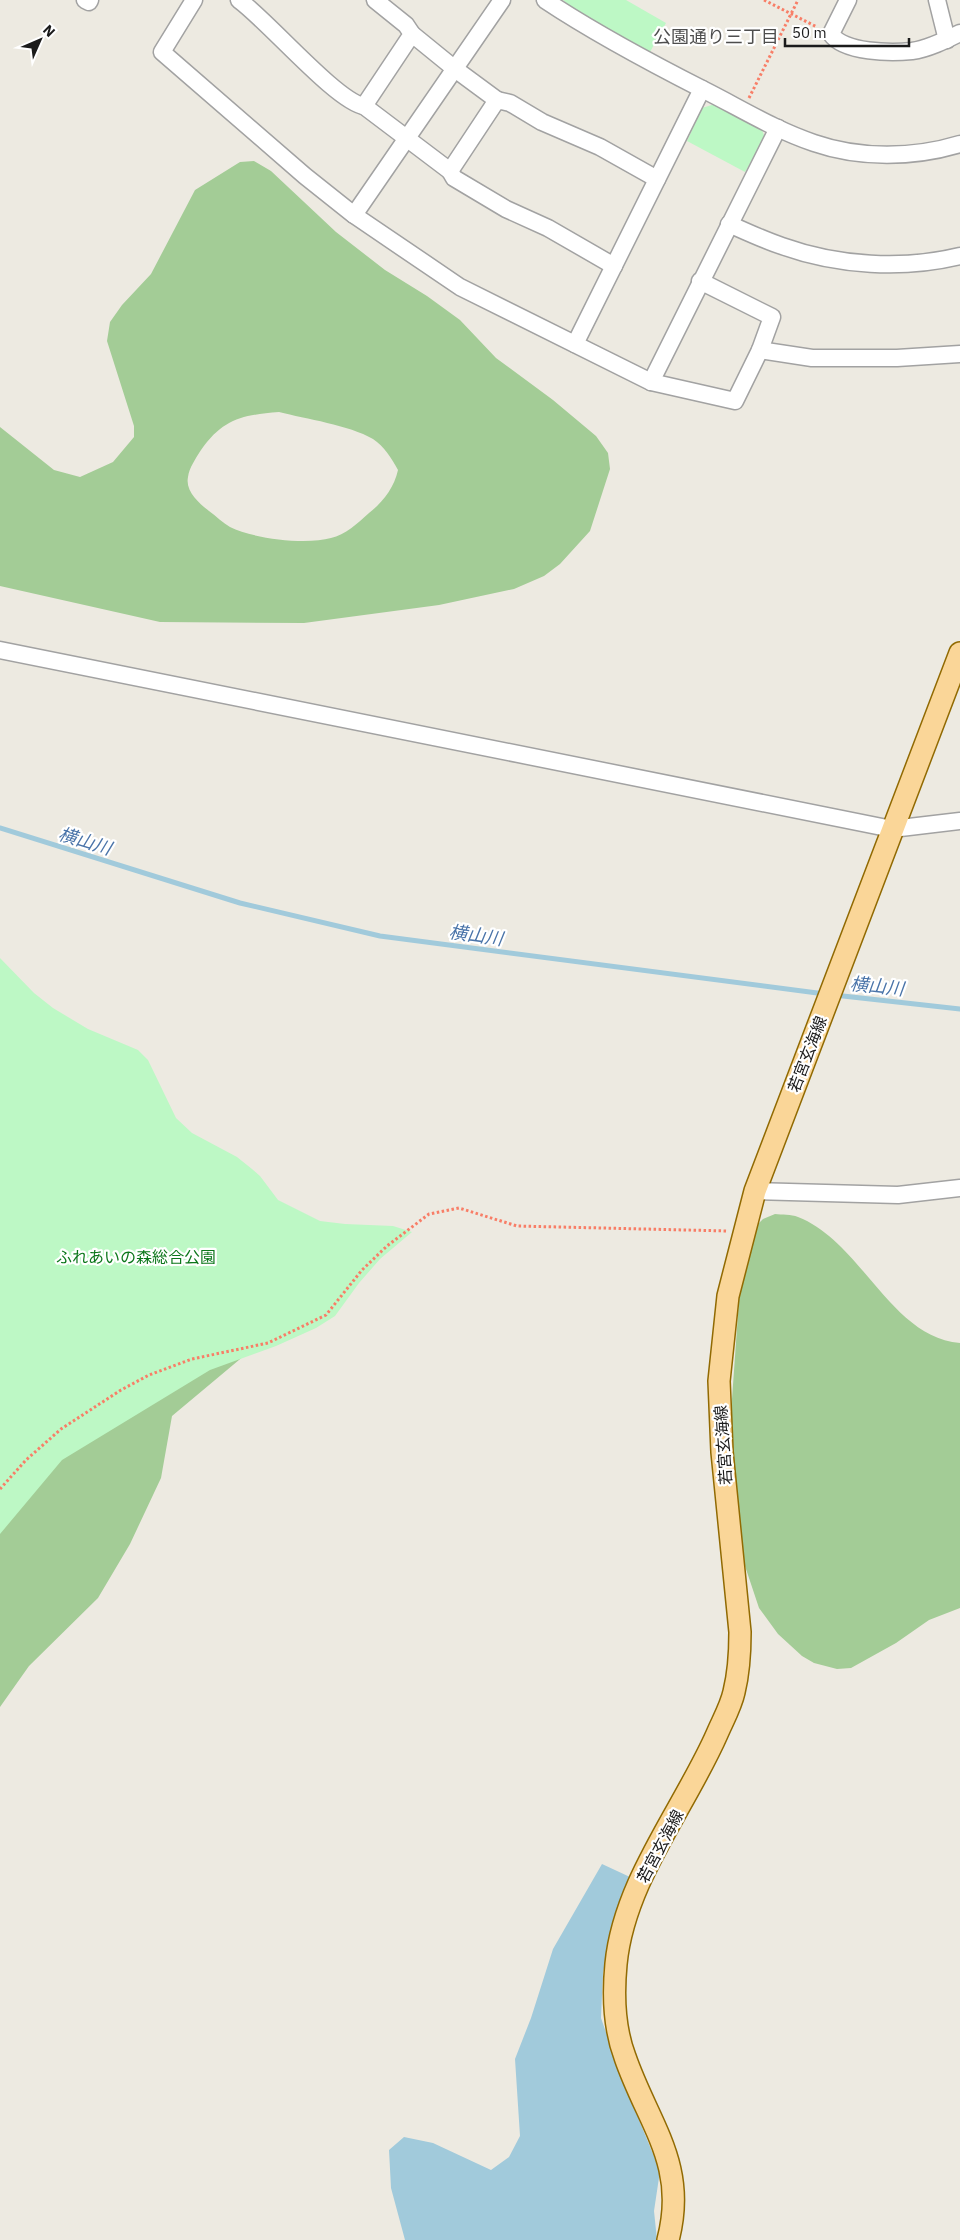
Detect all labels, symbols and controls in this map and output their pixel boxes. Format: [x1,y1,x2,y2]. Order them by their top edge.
north arrow [15,15,65,65]
scale bar [785,15,909,47]
text: N [39,21,59,41]
text: 50 m [792,23,827,42]
district label: 公園通り三丁目 [653,25,779,48]
water label: 横山川 [56,822,116,860]
water label: 横山川 [448,920,506,950]
water label: 横山川 [849,972,907,1000]
street label: 若宮玄海線 [783,1013,831,1095]
park label: ふれあいの森総合公園 [56,1247,216,1267]
street label: 若宮玄海線 [710,1404,736,1486]
street label: 若宮玄海線 [632,1806,688,1886]

